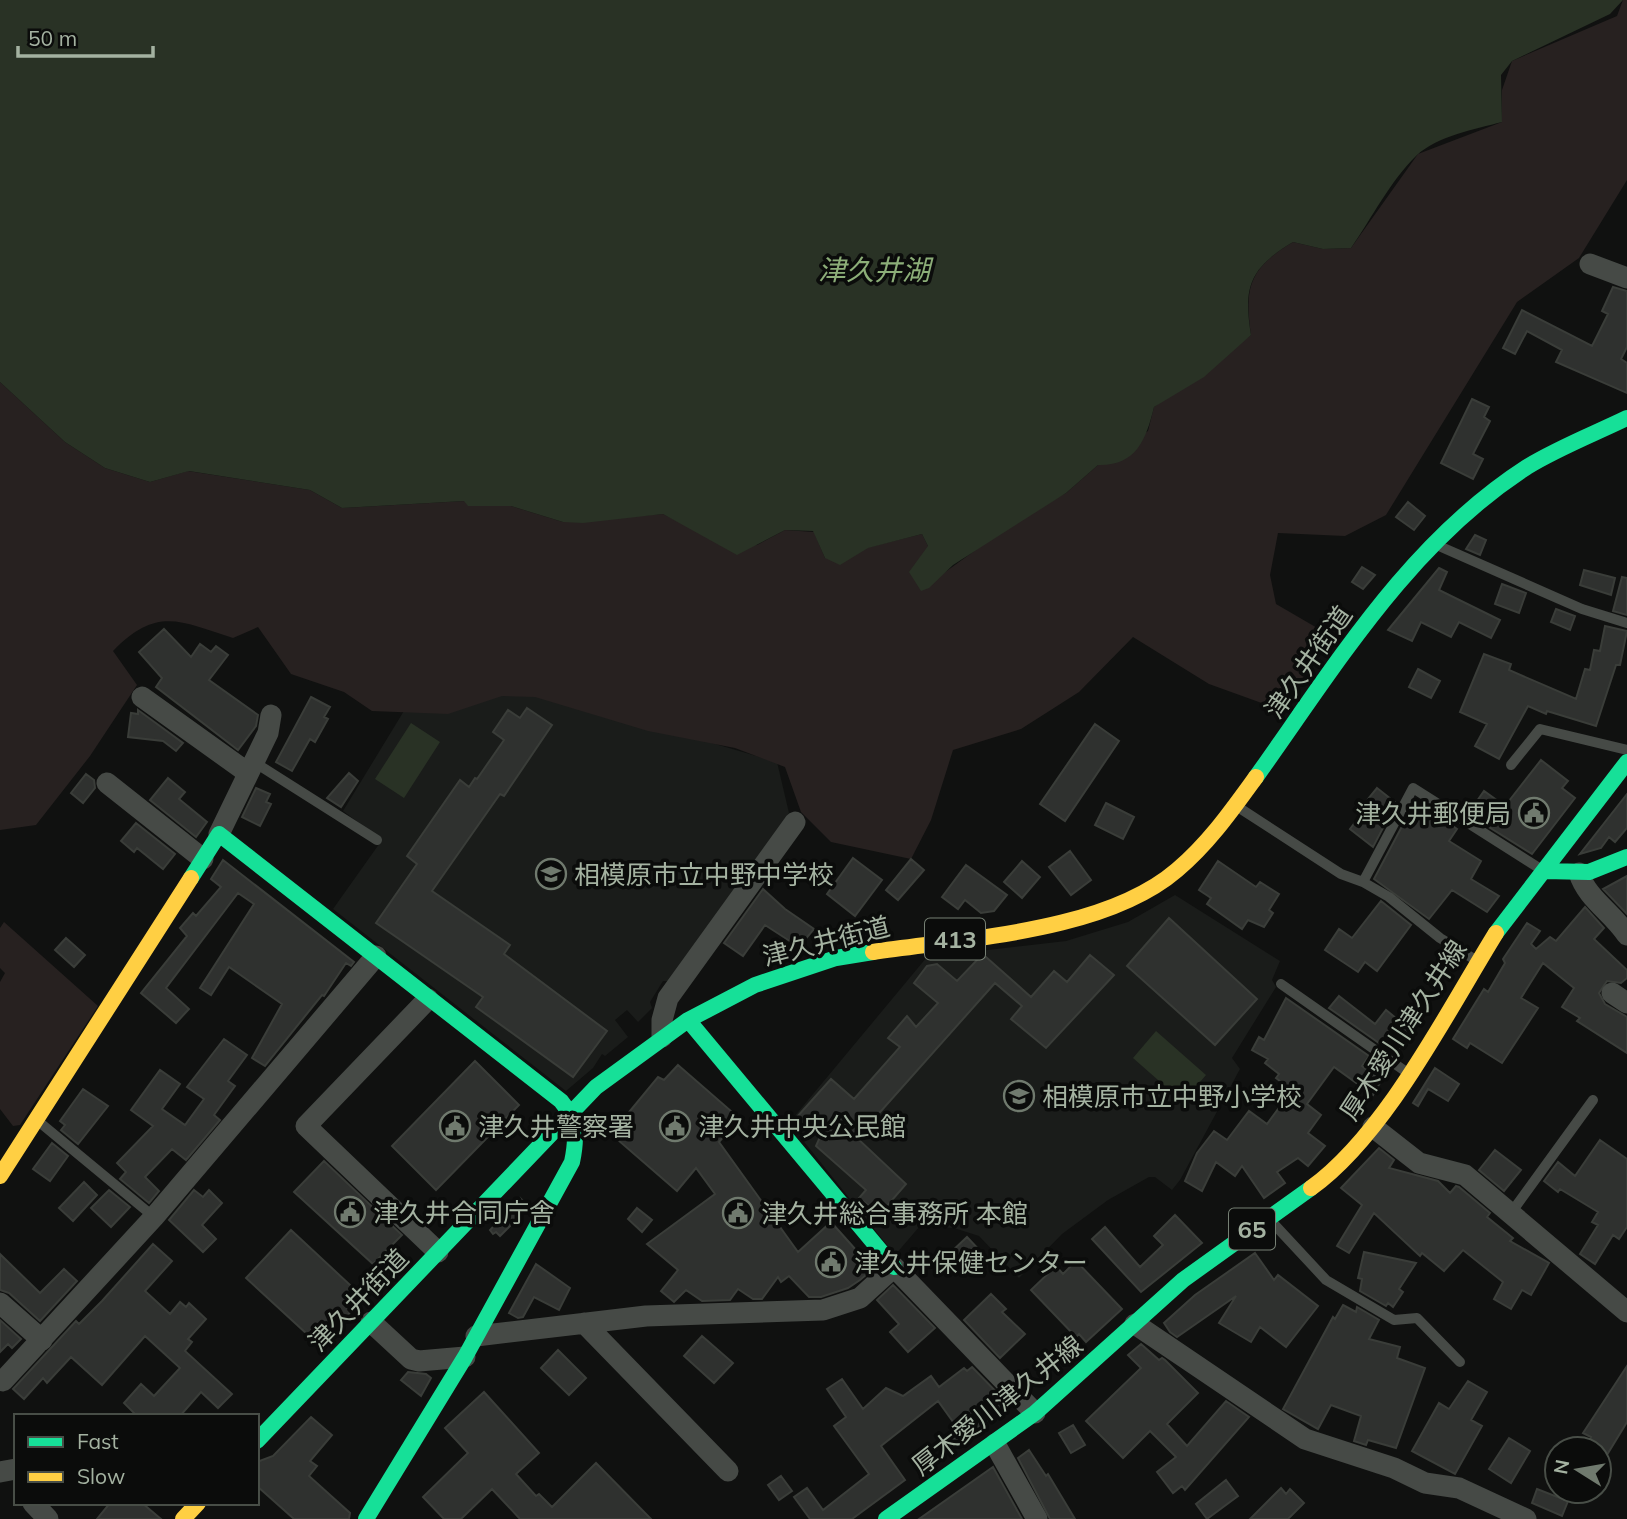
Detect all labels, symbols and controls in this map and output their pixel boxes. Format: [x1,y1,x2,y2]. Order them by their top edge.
scale bar [18,14,152,58]
text: 50 m [28,25,77,51]
water label: 津久井湖 [818,252,934,287]
street label: 津久井街道 [1257,599,1359,725]
public building icon: 津久井郵便局 [1517,796,1551,830]
place label: 津久井郵便局 [1355,797,1511,830]
school or university icon: 相模原市立中野中学校 [534,857,568,891]
place label: 相模原市立中野中学校 [574,858,834,891]
street label: 津久井街道 [759,909,893,973]
road number: 413 [925,918,985,959]
street label: 厚木愛川津久井線 [1333,934,1473,1126]
school or university icon: 相模原市立中野小学校 [1002,1079,1036,1113]
place label: 相模原市立中野小学校 [1042,1080,1302,1113]
public building icon: 津久井警察署 [438,1109,472,1143]
public building icon: 津久井中央公民館 [658,1109,692,1143]
place label: 津久井警察署 [478,1110,634,1143]
place label: 津久井中央公民館 [698,1110,906,1143]
public building icon: 津久井合同庁舎 [333,1195,367,1229]
place label: 津久井合同庁舎 [373,1196,555,1229]
public building icon: 津久井総合事務所 本館 [721,1196,755,1230]
place label: 津久井総合事務所 本館 [761,1197,1028,1230]
road number: 65 [1229,1209,1275,1250]
street label: 津久井街道 [301,1242,415,1358]
public building icon: 津久井保健センター [814,1245,848,1279]
place label: 津久井保健センター [854,1246,1088,1279]
street label: 厚木愛川津久井線 [905,1328,1089,1482]
legend [14,1414,259,1505]
text: Fast [77,1428,119,1454]
north arrow [1543,1435,1613,1505]
text: N [1548,1457,1574,1476]
text: Slow [77,1463,125,1489]

